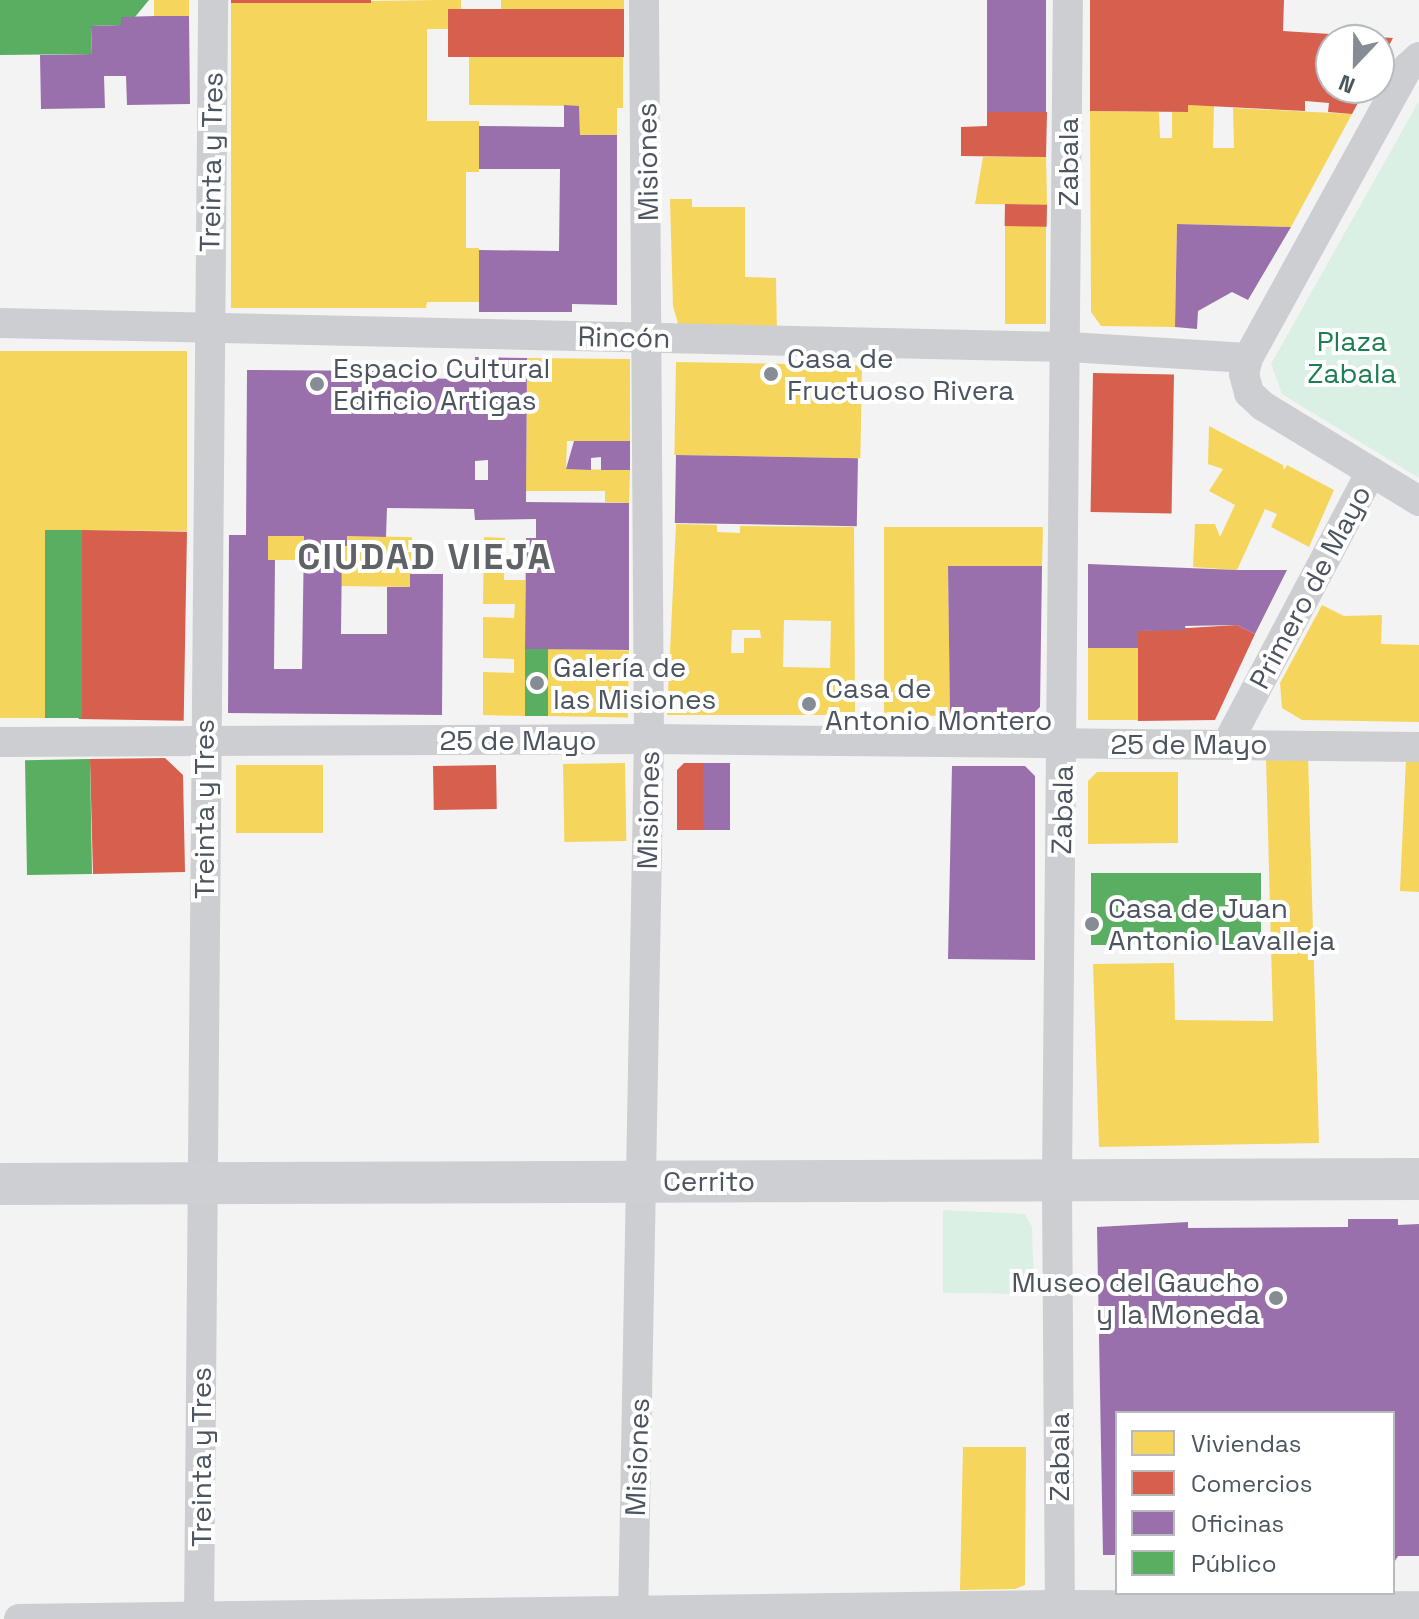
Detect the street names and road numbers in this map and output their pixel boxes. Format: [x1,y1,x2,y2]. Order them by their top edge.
street label: Treinta y Tres [193,71,229,253]
street label: Misiones [629,102,665,222]
street label: Zabala [1051,117,1085,207]
street label: Rincón [577,319,671,355]
street label: Primero de Mayo [1242,479,1378,695]
street label: Treinta y Tres [187,719,221,899]
street label: 25 de Mayo [439,723,597,757]
street label: 25 de Mayo [1110,727,1268,761]
street label: Misiones [630,750,666,870]
street label: Zabala [1044,765,1080,855]
street label: Cerrito [663,1164,755,1198]
street label: Treinta y Tres [184,1367,218,1547]
street label: Misiones [618,1397,656,1517]
street label: Zabala [1042,1412,1076,1502]

